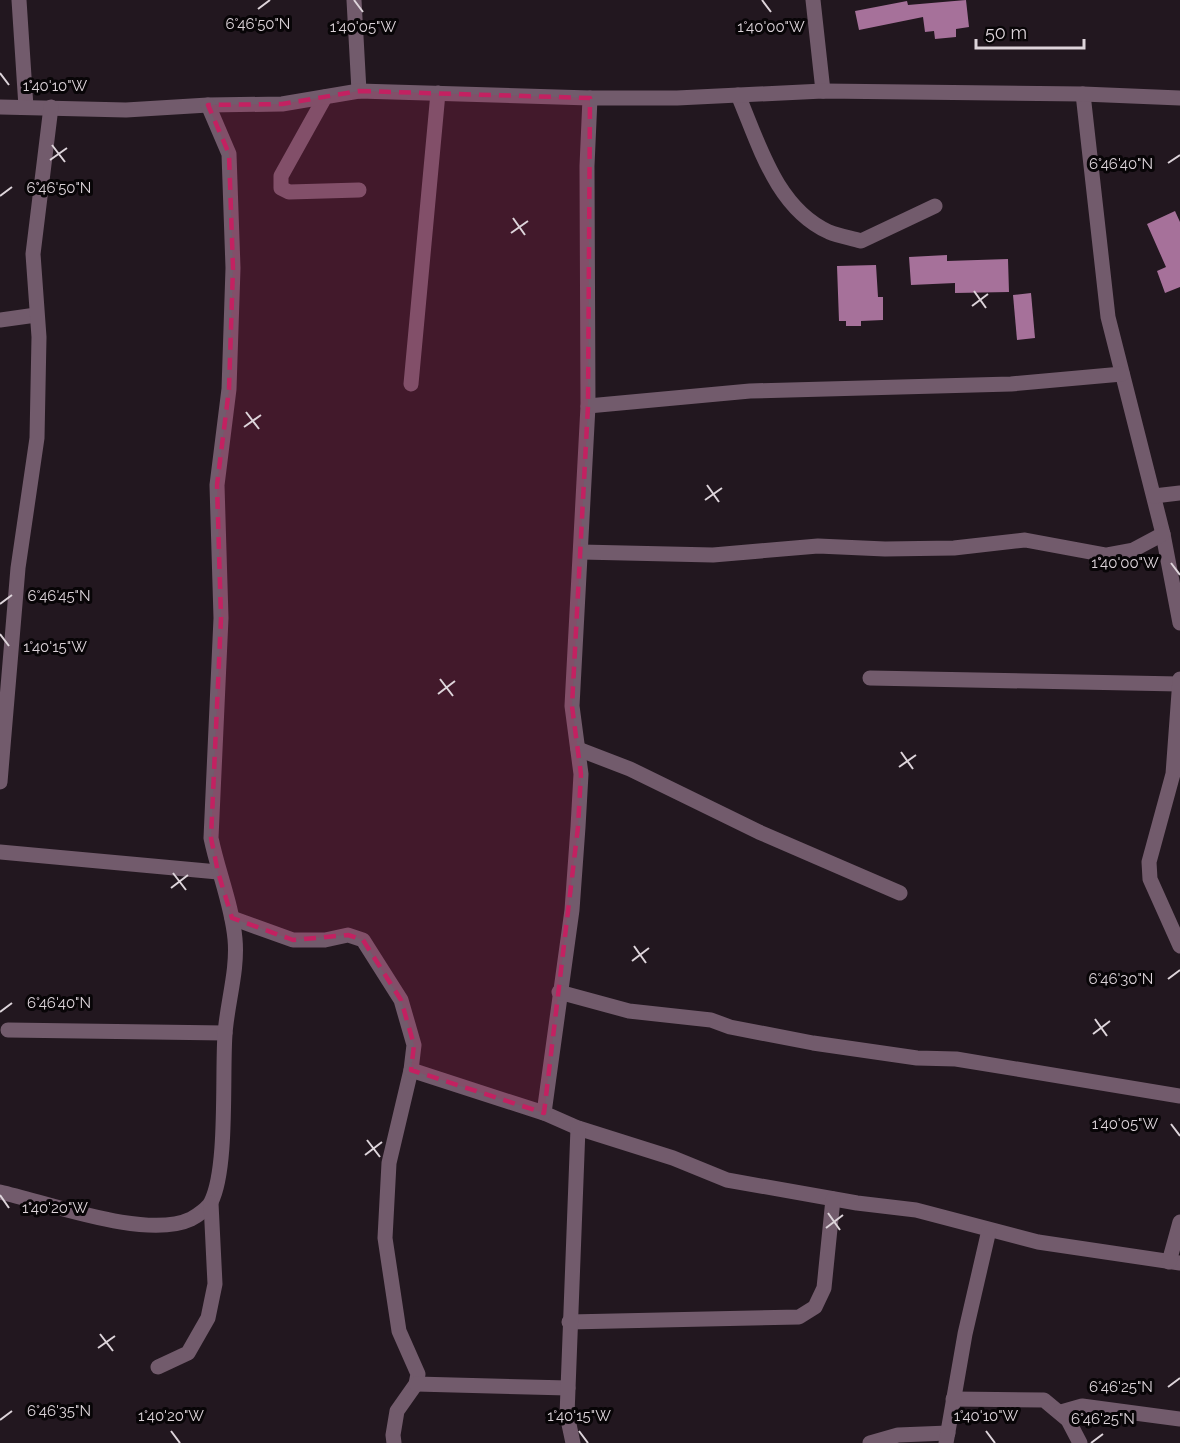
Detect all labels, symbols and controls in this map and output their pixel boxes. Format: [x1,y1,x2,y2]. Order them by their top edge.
scale bar [976,12,1084,50]
text: 6°46'50"N [226,15,290,33]
text: 1°40'05"W [330,18,397,36]
text: 1°40'00"W [737,18,805,36]
text: 50 m [985,22,1027,43]
text: 1°40'10"W [23,77,88,95]
text: 6°46'40"N [1089,155,1153,173]
text: 6°46'50"N [27,179,91,197]
text: 1°40'00"W [1091,554,1159,572]
text: 6°46'45"N [27,587,91,605]
text: 1°40'15"W [23,638,87,656]
text: 6°46'30"N [1089,970,1153,988]
text: 6°46'40"N [27,994,91,1012]
text: 1°40'05"W [1092,1115,1159,1133]
text: 1°40'20"W [22,1199,88,1217]
text: 6°46'25"N [1089,1378,1153,1396]
text: 6°46'35"N [27,1402,91,1420]
text: 1°40'20"W [138,1407,204,1425]
text: 1°40'15"W [547,1407,611,1425]
text: 1°40'10"W [954,1407,1019,1425]
text: 6°46'25"N [1071,1410,1135,1428]

